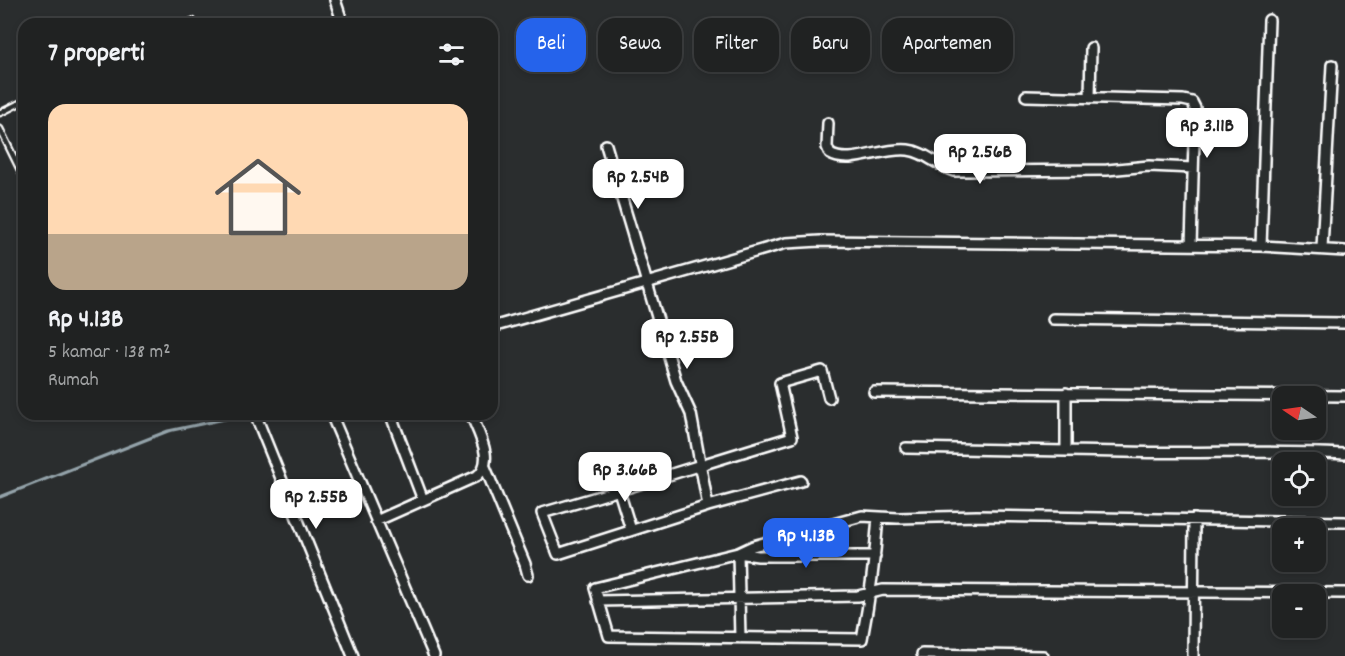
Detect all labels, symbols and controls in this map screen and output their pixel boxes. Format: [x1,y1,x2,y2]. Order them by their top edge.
chip: Beli [516,18,586,72]
chip: Sewa [598,18,682,72]
chip: Filter [694,18,779,72]
chip: Baru [791,18,870,72]
chip: Apartemen [882,18,1013,72]
text: 7 properti [48,36,145,73]
icon: filters [435,38,468,71]
pin: Rp 3.11B [1145,108,1269,159]
text: Rp 3.11B [1180,113,1234,141]
pin: Rp 2.56B [918,134,1042,185]
text: Rp 2.56B [948,139,1012,167]
icon: home [204,143,312,251]
pin: Rp 2.54B [576,159,700,210]
text: Rp 2.54B [607,164,669,192]
text: Rp 4.13B [48,302,123,339]
pin: Rp 2.55B [625,319,749,370]
text: Rp 2.55B [655,324,719,352]
text: 5 kamar · 138 m² [48,339,171,367]
text: Rumah [48,367,99,395]
north arrow [1272,386,1326,440]
map controls [1272,386,1326,638]
pin: Rp 3.66B [563,452,687,503]
button: locate [1272,452,1326,506]
text: Rp 3.66B [593,457,657,485]
pin: Rp 2.55B [254,479,378,530]
text: Rp 2.55B [284,484,348,512]
pin: Rp 4.13B [744,518,868,569]
button: + [1272,518,1326,572]
text: Rp 4.13B [777,523,835,551]
button: − [1272,584,1326,638]

